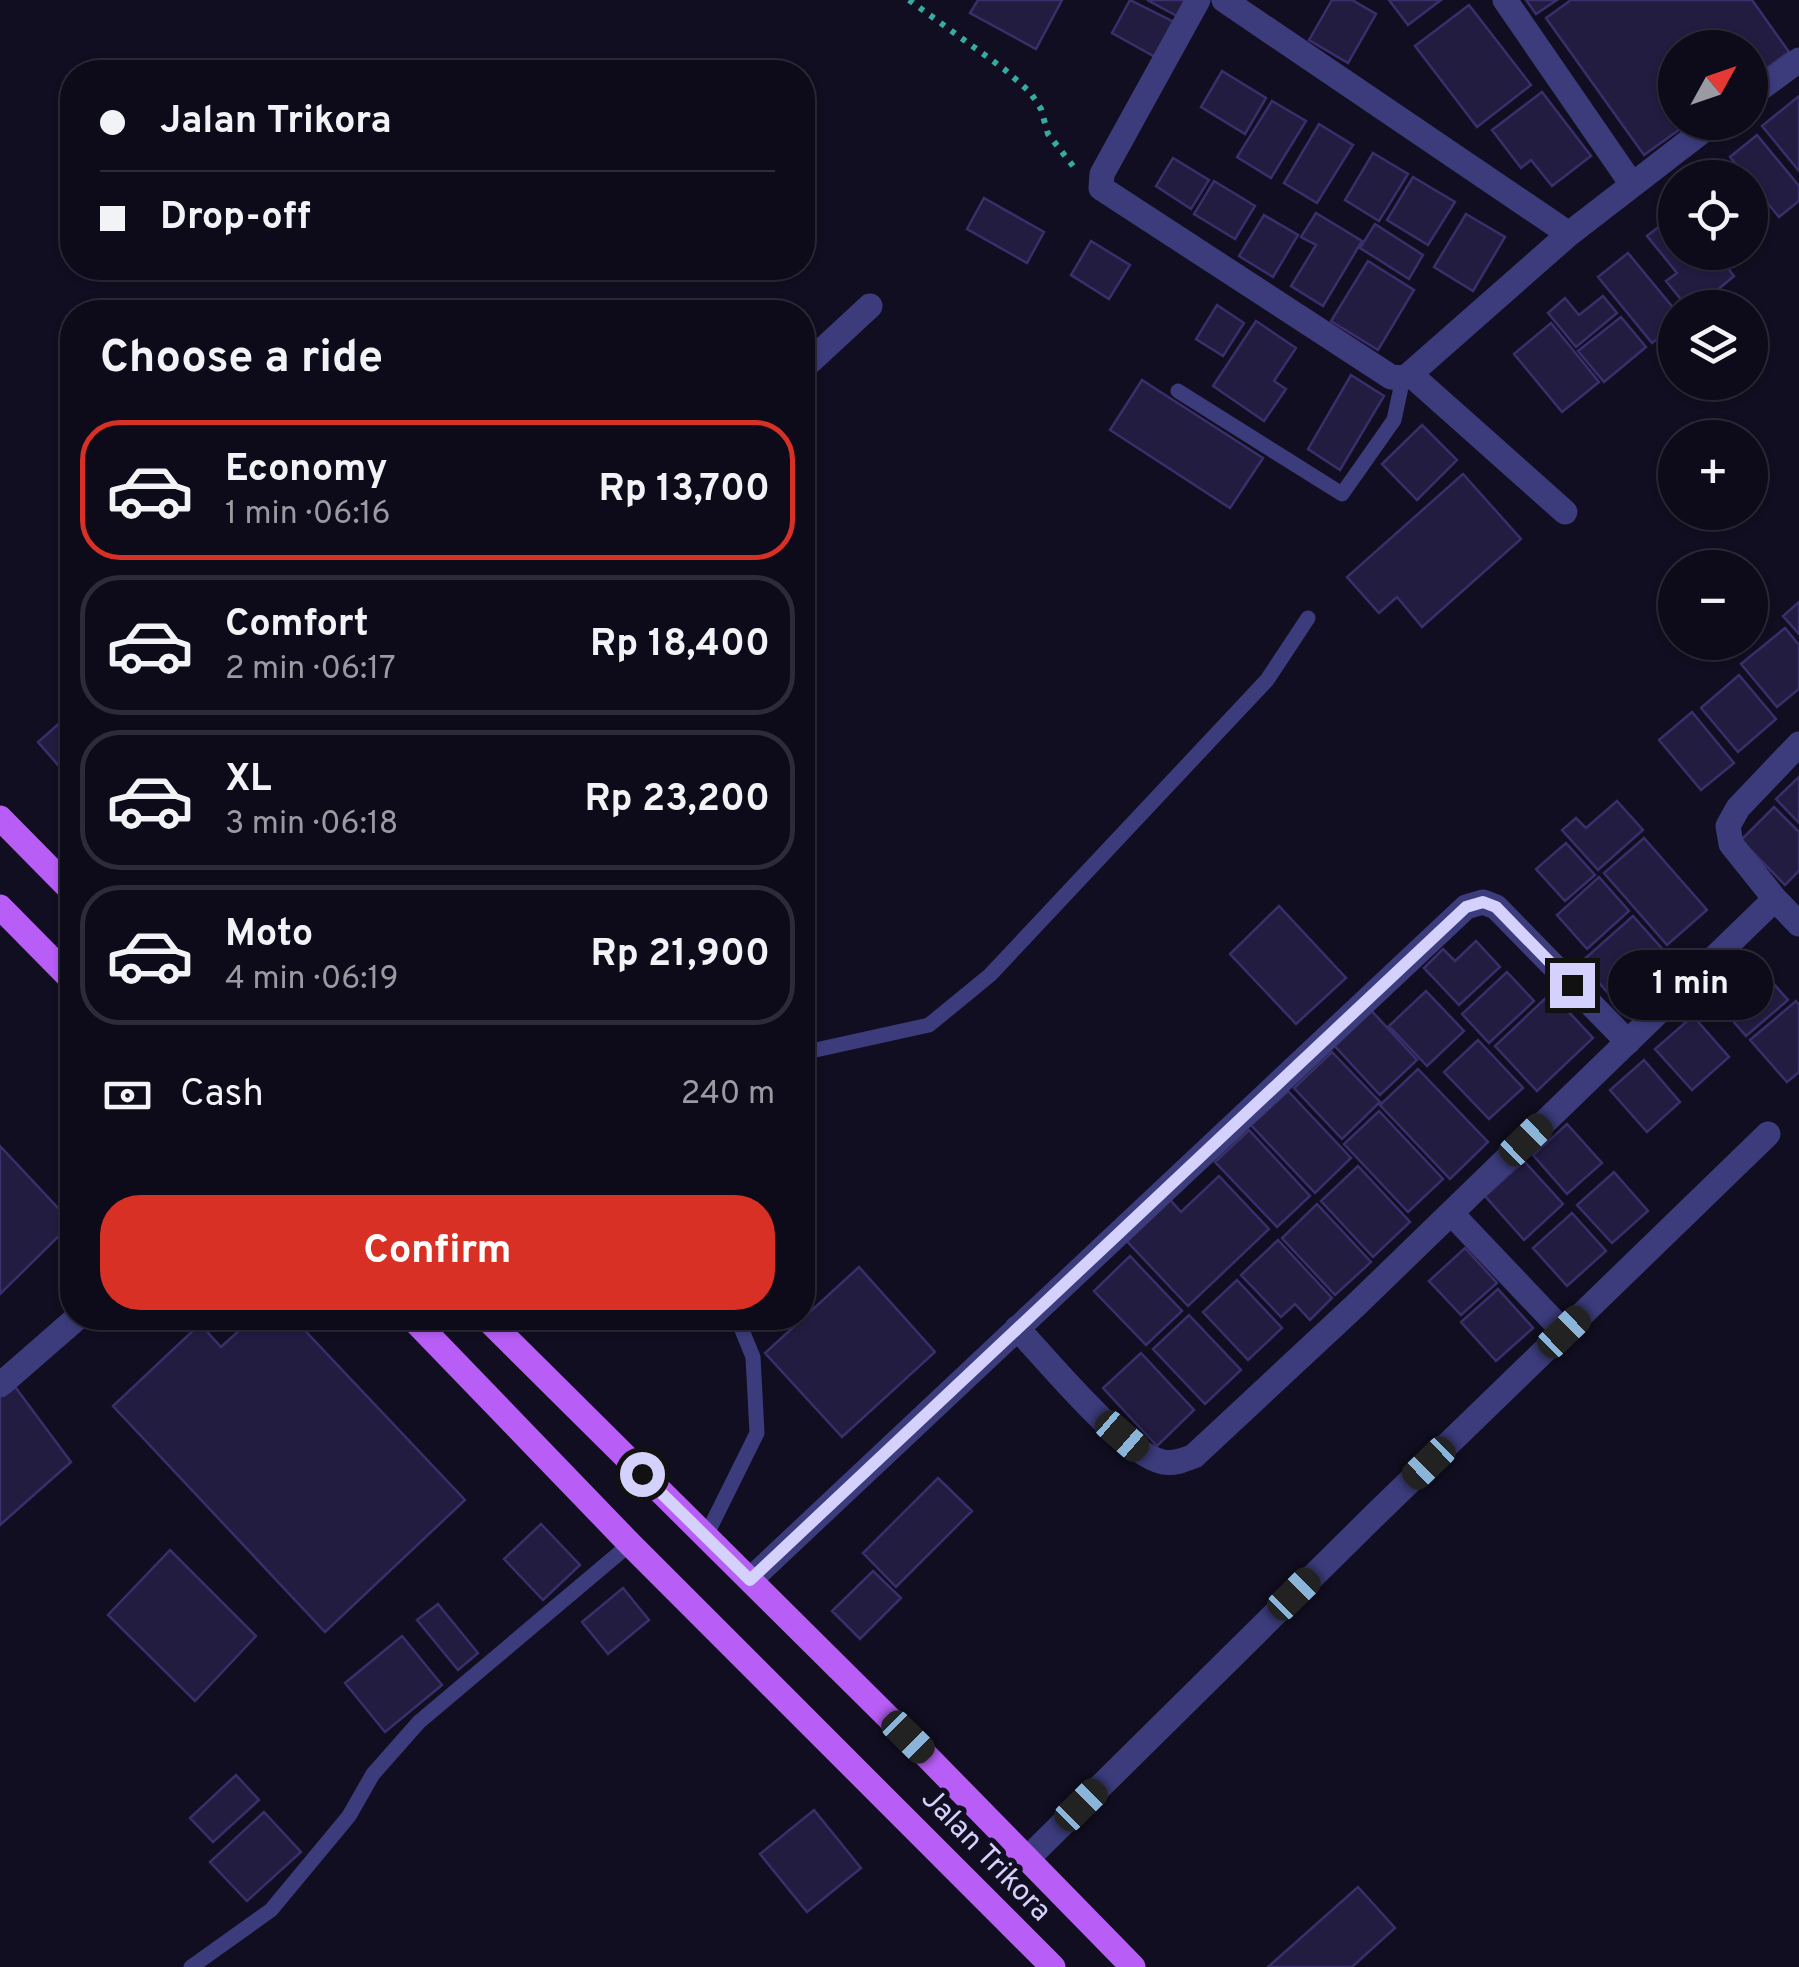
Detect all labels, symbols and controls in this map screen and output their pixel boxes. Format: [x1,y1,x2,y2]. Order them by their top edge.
north arrow [1658,30,1768,140]
map controls [1658,30,1768,660]
text: Jalan Trikora [160,98,392,147]
button: locate [1658,160,1768,270]
text: Drop-off [160,194,311,243]
button: layers [1658,290,1768,400]
text: Choose a ride [100,331,383,388]
button: + [1658,420,1768,530]
icon: car [105,445,195,535]
text: Economy [225,446,387,495]
text: Rp 13,700 [598,466,770,515]
text: 1 min · 06:16 [225,495,391,535]
button: − [1658,550,1768,660]
icon: car [105,600,195,690]
text: Comfort [225,601,369,650]
text: Rp 18,400 [590,621,770,670]
text: 2 min · 06:17 [225,650,396,690]
icon: car [105,755,195,845]
text: XL [225,756,272,805]
text: Rp 23,200 [584,776,770,825]
text: 3 min · 06:18 [225,805,398,845]
icon: car [105,910,195,1000]
text: Moto [225,911,313,960]
text: Rp 21,900 [590,931,770,980]
callout: 1 min [1607,950,1772,1020]
text: 4 min · 06:19 [225,960,399,1000]
route end [1550,963,1595,1008]
text: 1 min [1652,965,1729,1005]
icon: cash [100,1068,155,1123]
text: Cash [180,1071,264,1120]
text: 240 m [681,1075,775,1115]
car [1494,1108,1558,1172]
button: Confirm [100,1195,775,1310]
car [1532,1300,1596,1364]
car [1090,1405,1154,1467]
car [1397,1431,1461,1495]
route start [620,1452,665,1497]
car [1262,1562,1326,1626]
car [876,1705,940,1769]
car [1049,1773,1113,1837]
street label: Jalan Trikora [912,1781,1058,1930]

